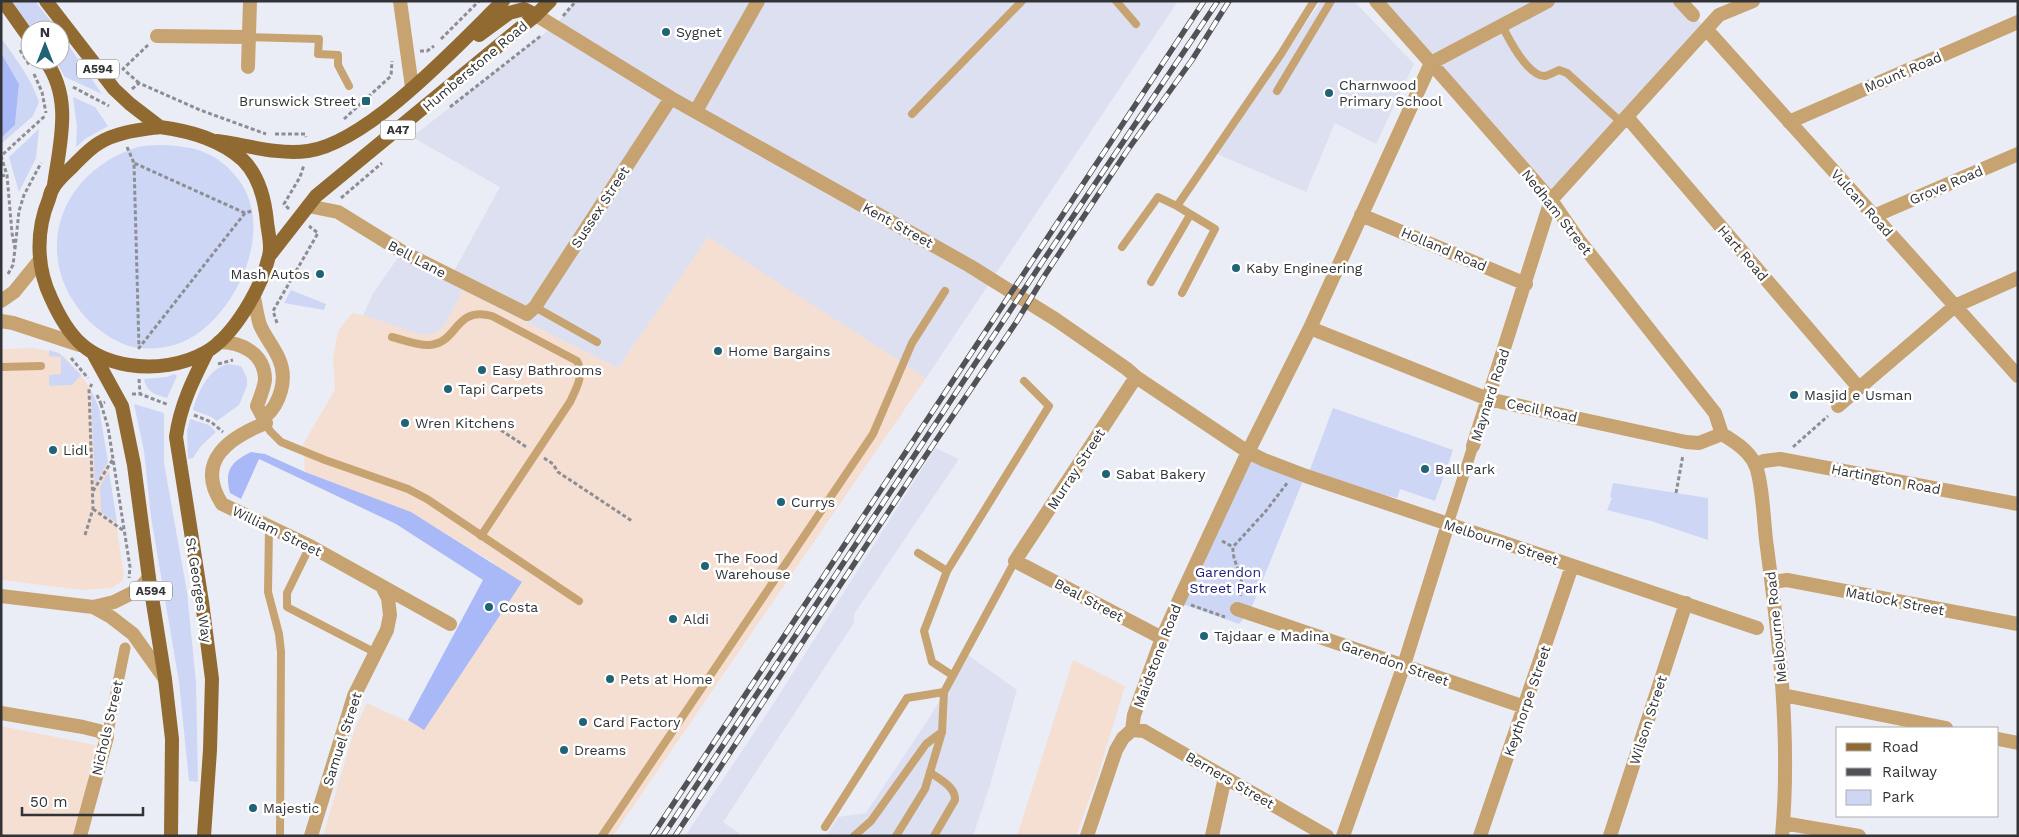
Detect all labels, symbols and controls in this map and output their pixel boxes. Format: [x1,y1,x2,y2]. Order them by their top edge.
street label: Humberstone Road [419,18,531,114]
north arrow [20,20,70,70]
text: N [40,24,50,40]
place label: Sygnet [676,24,722,40]
marker: Sygnet [660,26,672,38]
street label: Mount Road [1862,49,1944,95]
road number: A594 [77,60,119,78]
place label: Charnwood Primary School [1339,77,1443,109]
marker: Charnwood Primary School [1323,87,1335,99]
place label: Brunswick Street [239,93,356,109]
marker: Brunswick Street [360,95,372,107]
road number: A47 [380,120,416,140]
street label: Grove Road [1907,162,1985,208]
street label: Sussex Street [568,163,632,251]
street label: Nedham Street [1519,166,1595,258]
street label: Vulcan Road [1828,166,1896,240]
street label: Kent Street [860,199,936,251]
street label: Hart Road [1715,222,1771,284]
street label: Holland Road [1399,224,1489,274]
street label: Bell Lane [385,237,449,281]
place label: Kaby Engineering [1246,260,1363,276]
marker: Kaby Engineering [1230,262,1242,274]
place label: Mash Autos [231,266,310,282]
marker: Mash Autos [314,268,326,280]
place label: Home Bargains [728,343,830,359]
marker: Home Bargains [712,345,724,357]
street label: Maynard Road [1467,347,1513,443]
place label: Easy Bathrooms [492,362,602,378]
marker: Easy Bathrooms [476,364,488,376]
place label: Tapi Carpets [458,381,543,397]
marker: Tapi Carpets [442,383,454,395]
place label: Masjid e Usman [1804,387,1912,403]
marker: Masjid e Usman [1788,389,1800,401]
street label: Cecil Road [1505,395,1579,425]
place label: Wren Kitchens [415,415,515,431]
marker: Wren Kitchens [399,417,411,429]
street label: Murray Street [1044,426,1108,512]
place label: Lidl [63,442,89,458]
marker: Lidl [47,444,59,456]
place label: Ball Park [1435,461,1495,477]
street label: Hartington Road [1830,461,1942,497]
marker: Ball Park [1419,463,1431,475]
place label: Sabat Bakery [1116,466,1206,482]
marker: Sabat Bakery [1100,468,1112,480]
place label: Currys [791,494,835,510]
marker: Currys [775,496,787,508]
street label: William Street [230,502,325,560]
street label: Melbourne Street [1442,516,1560,568]
street label: St Georges Way [183,536,215,645]
place label: The Food Warehouse [715,550,791,582]
marker: The Food Warehouse [699,560,711,572]
park label: Garendon Street Park [1189,564,1267,596]
street label: Melbourne Road [1762,571,1790,683]
street label: Beal Street [1052,575,1126,625]
road number: A594 [130,582,172,600]
street label: Matlock Street [1844,584,1946,618]
place label: Costa [499,599,538,615]
marker: Costa [483,601,495,613]
street label: Maidstone Road [1130,602,1184,710]
place label: Aldi [683,611,709,627]
marker: Aldi [667,613,679,625]
place label: Tajdaar e Madina [1214,628,1329,644]
marker: Tajdaar e Madina [1198,630,1210,642]
street label: Garendon Street [1339,637,1451,689]
street label: Keythorpe Street [1501,643,1553,758]
place label: Pets at Home [620,671,713,687]
marker: Pets at Home [604,673,616,685]
street label: Wilson Street [1626,673,1670,767]
street label: Nichols Street [88,679,126,777]
street label: Samuel Street [319,690,365,788]
place label: Card Factory [593,714,681,730]
marker: Card Factory [577,716,589,728]
legend [1836,727,1999,817]
text: Road [1882,738,1919,756]
place label: Dreams [574,742,626,758]
marker: Dreams [558,744,570,756]
street label: Berners Street [1183,748,1277,812]
text: Railway [1882,763,1937,781]
scale bar [22,784,144,816]
text: Park [1882,788,1915,806]
text: 50 m [30,793,67,811]
place label: Majestic [263,800,320,816]
marker: Majestic [247,802,259,814]

